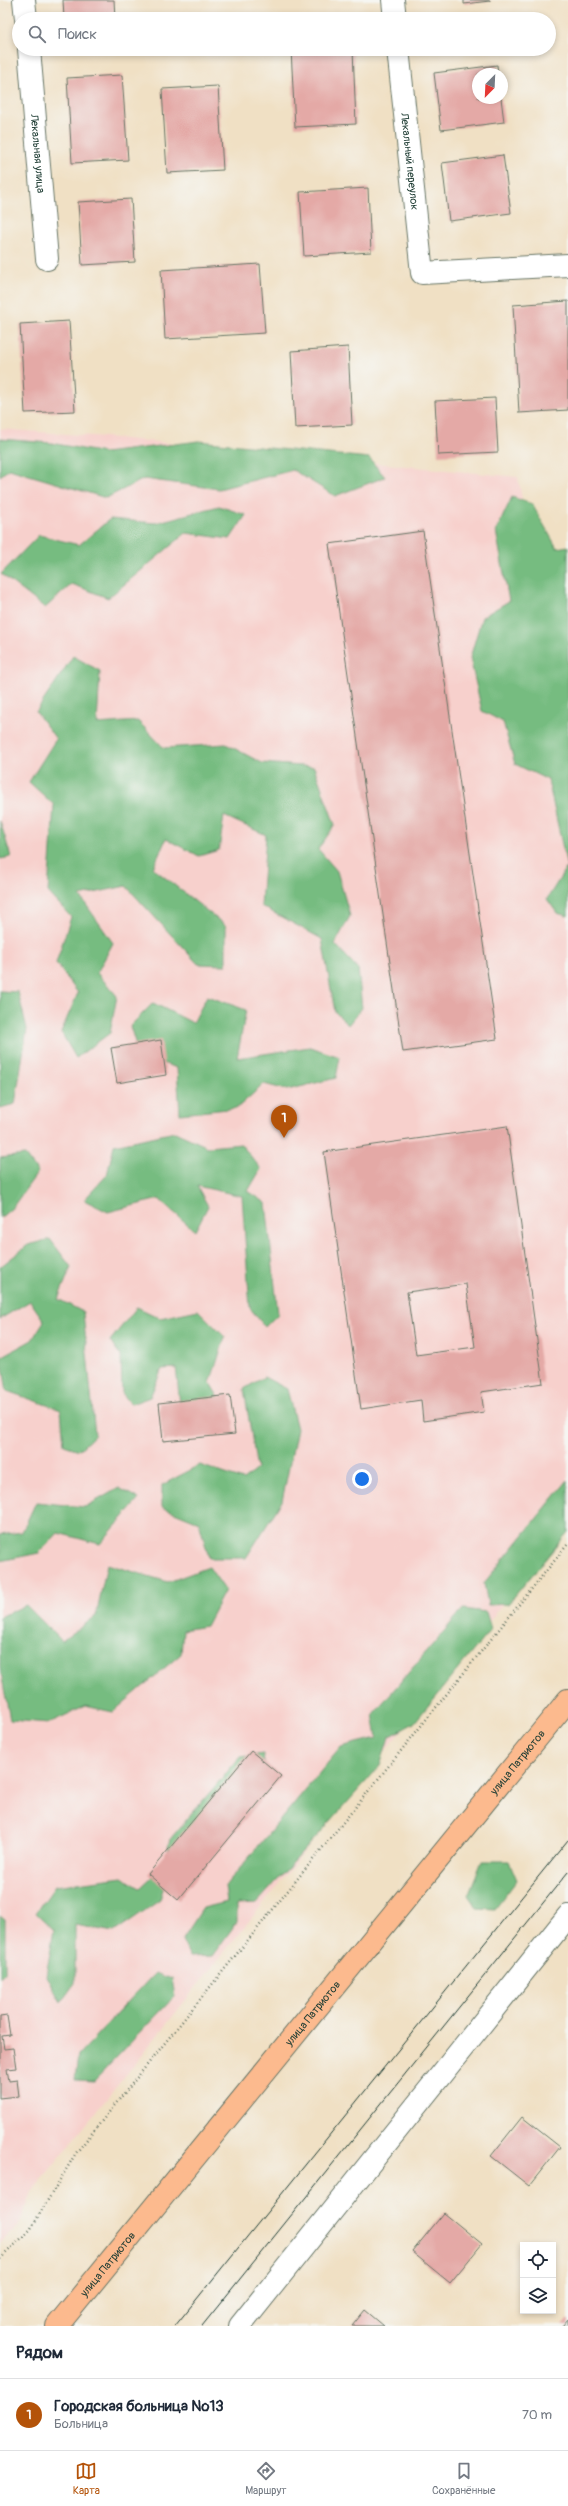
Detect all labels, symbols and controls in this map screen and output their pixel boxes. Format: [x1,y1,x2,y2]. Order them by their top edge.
search box [12,12,556,56]
icon: search [26,23,48,45]
text: Поиск [58,25,97,44]
north arrow [472,68,508,104]
street label: Лекальный переулок [398,111,422,211]
street label: Лекальная улица [28,113,48,194]
pin: 1 [271,1105,297,1138]
your location [352,1469,372,1489]
street label: улица Патриотов [486,1727,548,1798]
street label: улица Патриотов [282,1978,343,2049]
street label: улица Патриотов [77,2229,138,2300]
map controls [520,2242,556,2314]
button: locate [520,2242,556,2278]
button: layers [520,2278,556,2314]
text: Рядом [16,2342,63,2363]
text: Городская больница №13 [54,2397,224,2416]
text: 1 [26,2407,32,2423]
text: 70 m [522,2407,552,2423]
text: Больница [54,2416,108,2432]
tab: Карта [73,2460,100,2497]
tab: Маршрут [245,2460,287,2497]
tab: Сохранённые [432,2460,495,2497]

